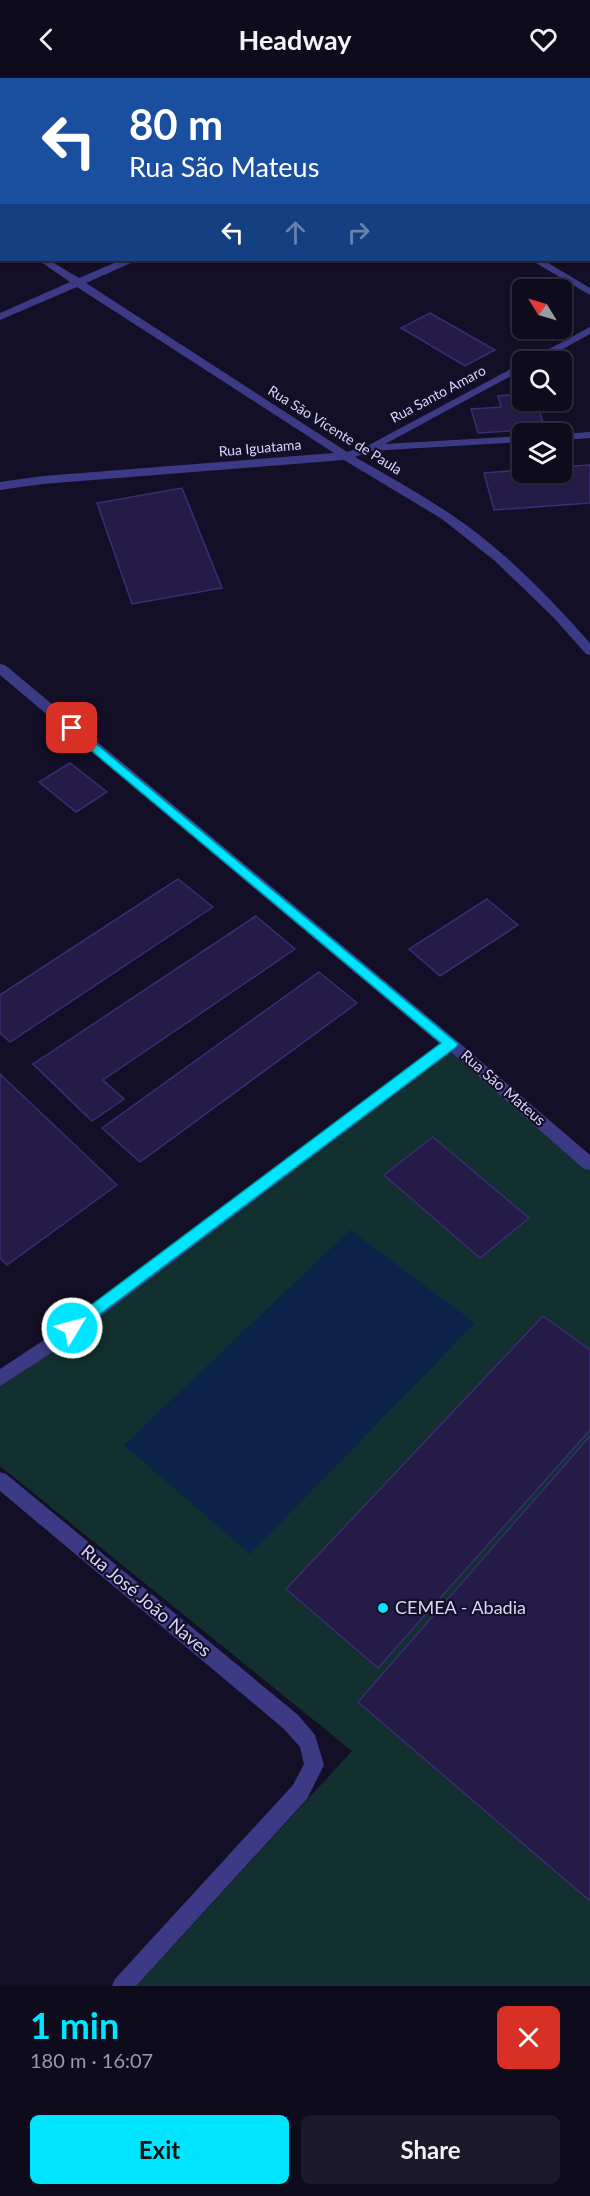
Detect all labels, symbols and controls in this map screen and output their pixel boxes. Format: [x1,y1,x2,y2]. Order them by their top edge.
icon: back [30,23,63,56]
text: Headway [239,23,351,56]
icon: heart [527,23,560,56]
text: 80 m [129,99,223,149]
icon: left [30,102,108,180]
text: Rua São Mateus [129,150,319,183]
icon: left [216,216,249,249]
icon: ahead [279,216,312,249]
icon: right [342,216,375,249]
north arrow [512,279,572,339]
map controls [512,279,572,483]
button: search [512,351,572,411]
street label: Rua Santo Amaro [387,361,488,426]
street label: Rua São Vicente de Paula [265,381,405,478]
button: layers [512,423,572,483]
street label: Rua Iguatama [218,435,302,460]
pin [46,702,97,753]
icon: arrive [55,711,88,744]
street label: Rua São Mateus [458,1046,549,1129]
position arrow [40,1296,104,1360]
street label: Rua José João Naves [77,1540,216,1661]
place label: CEMEA - Abadia [395,1596,526,1618]
marker: CEMEA - Abadia [376,1601,390,1615]
text: 1 min [30,2003,119,2047]
button: close [497,2006,560,2069]
text: 180 m · 16:07 [30,2048,153,2072]
button: Exit [30,2115,289,2184]
button: Share [301,2115,560,2184]

